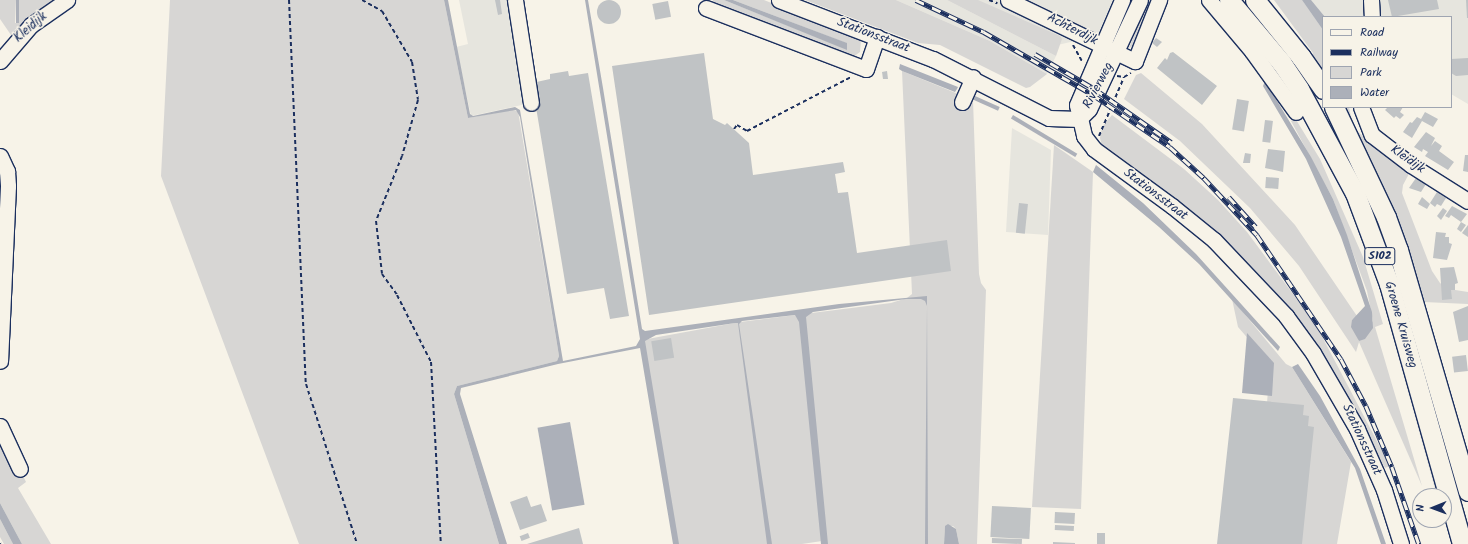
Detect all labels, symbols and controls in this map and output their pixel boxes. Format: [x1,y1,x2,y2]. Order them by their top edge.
street label: Kleidijk [11,9,51,47]
street label: Achterdijk [1044,11,1100,49]
street label: Stationsstraat [834,15,912,57]
legend [1322,16,1452,108]
text: Road [1360,23,1384,42]
text: Railway [1360,43,1398,62]
street label: Rivierweg [1080,60,1118,112]
text: Park [1360,63,1382,82]
text: Water [1360,83,1389,102]
street label: Kleidijk [1387,142,1427,178]
street label: Stationsstraat [1120,166,1190,224]
road number: S102 [1364,246,1396,266]
street label: Groene Kruisweg [1380,280,1420,370]
street label: Stationsstraat [1338,402,1384,478]
north arrow [1412,488,1452,528]
text: N [1412,505,1430,512]

